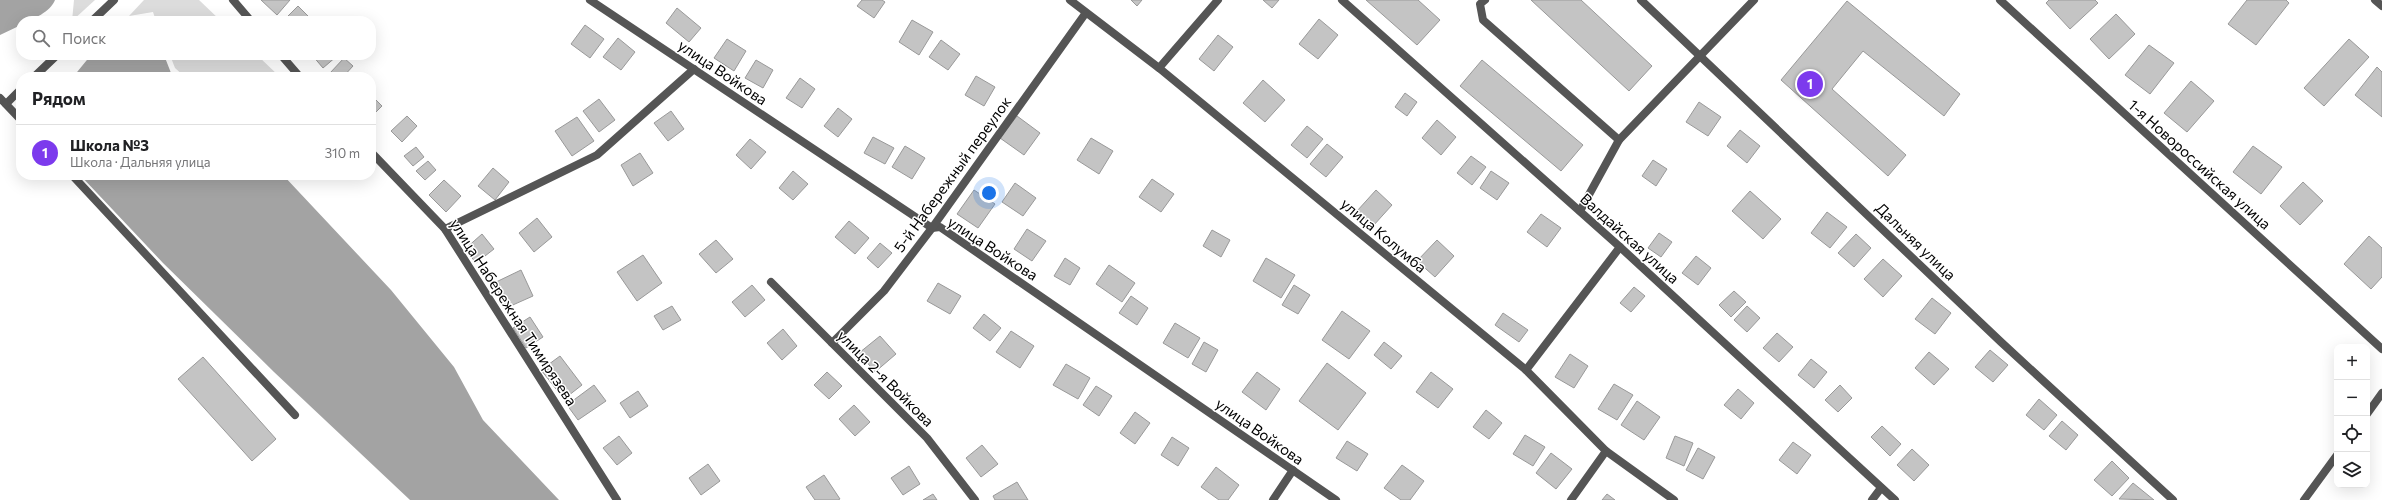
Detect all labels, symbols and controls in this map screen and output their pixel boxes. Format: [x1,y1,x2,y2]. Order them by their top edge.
search box [16,16,376,60]
icon: search [30,27,52,49]
text: Поиск [62,29,106,47]
street label: улица Войкова [675,36,771,108]
pin: 1 [1797,69,1823,99]
text: Рядом [32,88,86,109]
street label: 5-й Набережный переулок [890,93,1014,255]
street label: 1-я Новороссийская улица [2125,95,2275,233]
text: Школа №3 [70,136,149,154]
text: 1 [42,145,48,161]
text: 310 m [325,145,360,161]
text: Школа · Дальняя улица [70,154,210,170]
your location [979,183,999,203]
street label: Валдайская улица [1577,189,1683,287]
street label: улица Колумба [1338,194,1430,276]
street label: Дальняя улица [1872,198,1960,284]
street label: улица Войкова [945,212,1041,284]
street label: улица Набережная Тимирязева [447,215,581,409]
street label: улица 2-я Войкова [834,326,938,430]
map controls [2334,344,2370,488]
button: + [2334,344,2370,380]
button: − [2334,380,2370,416]
street label: улица Войкова [1212,394,1308,468]
button: locate [2334,416,2370,452]
button: layers [2334,452,2370,488]

